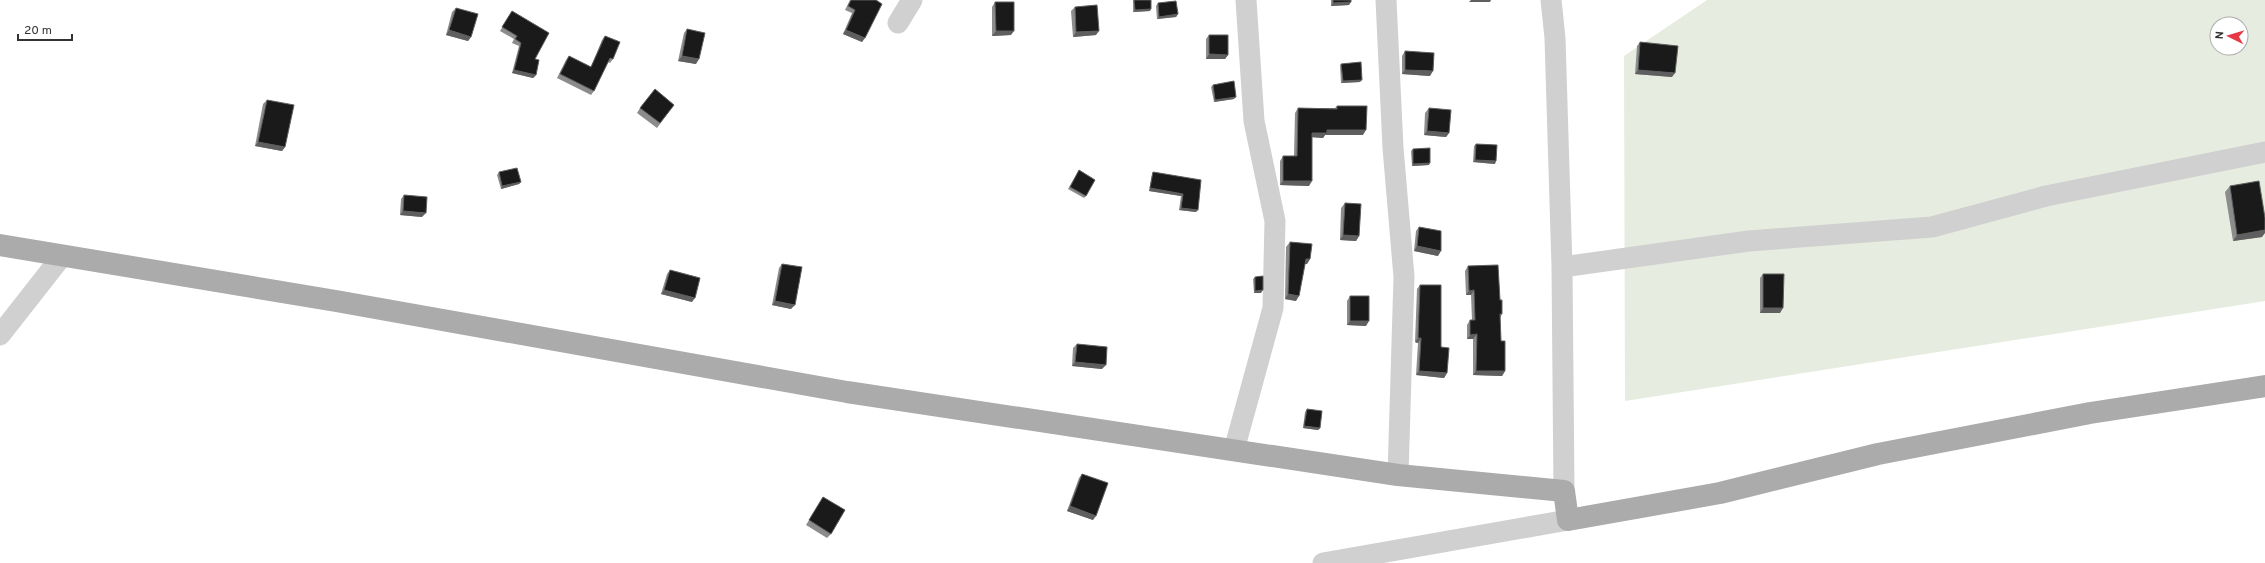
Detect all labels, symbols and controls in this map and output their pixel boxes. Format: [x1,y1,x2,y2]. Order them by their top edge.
scale bar [18,16,72,42]
north arrow [2209,16,2249,56]
text: 20 m [24,23,52,39]
text: N [2213,31,2227,40]

